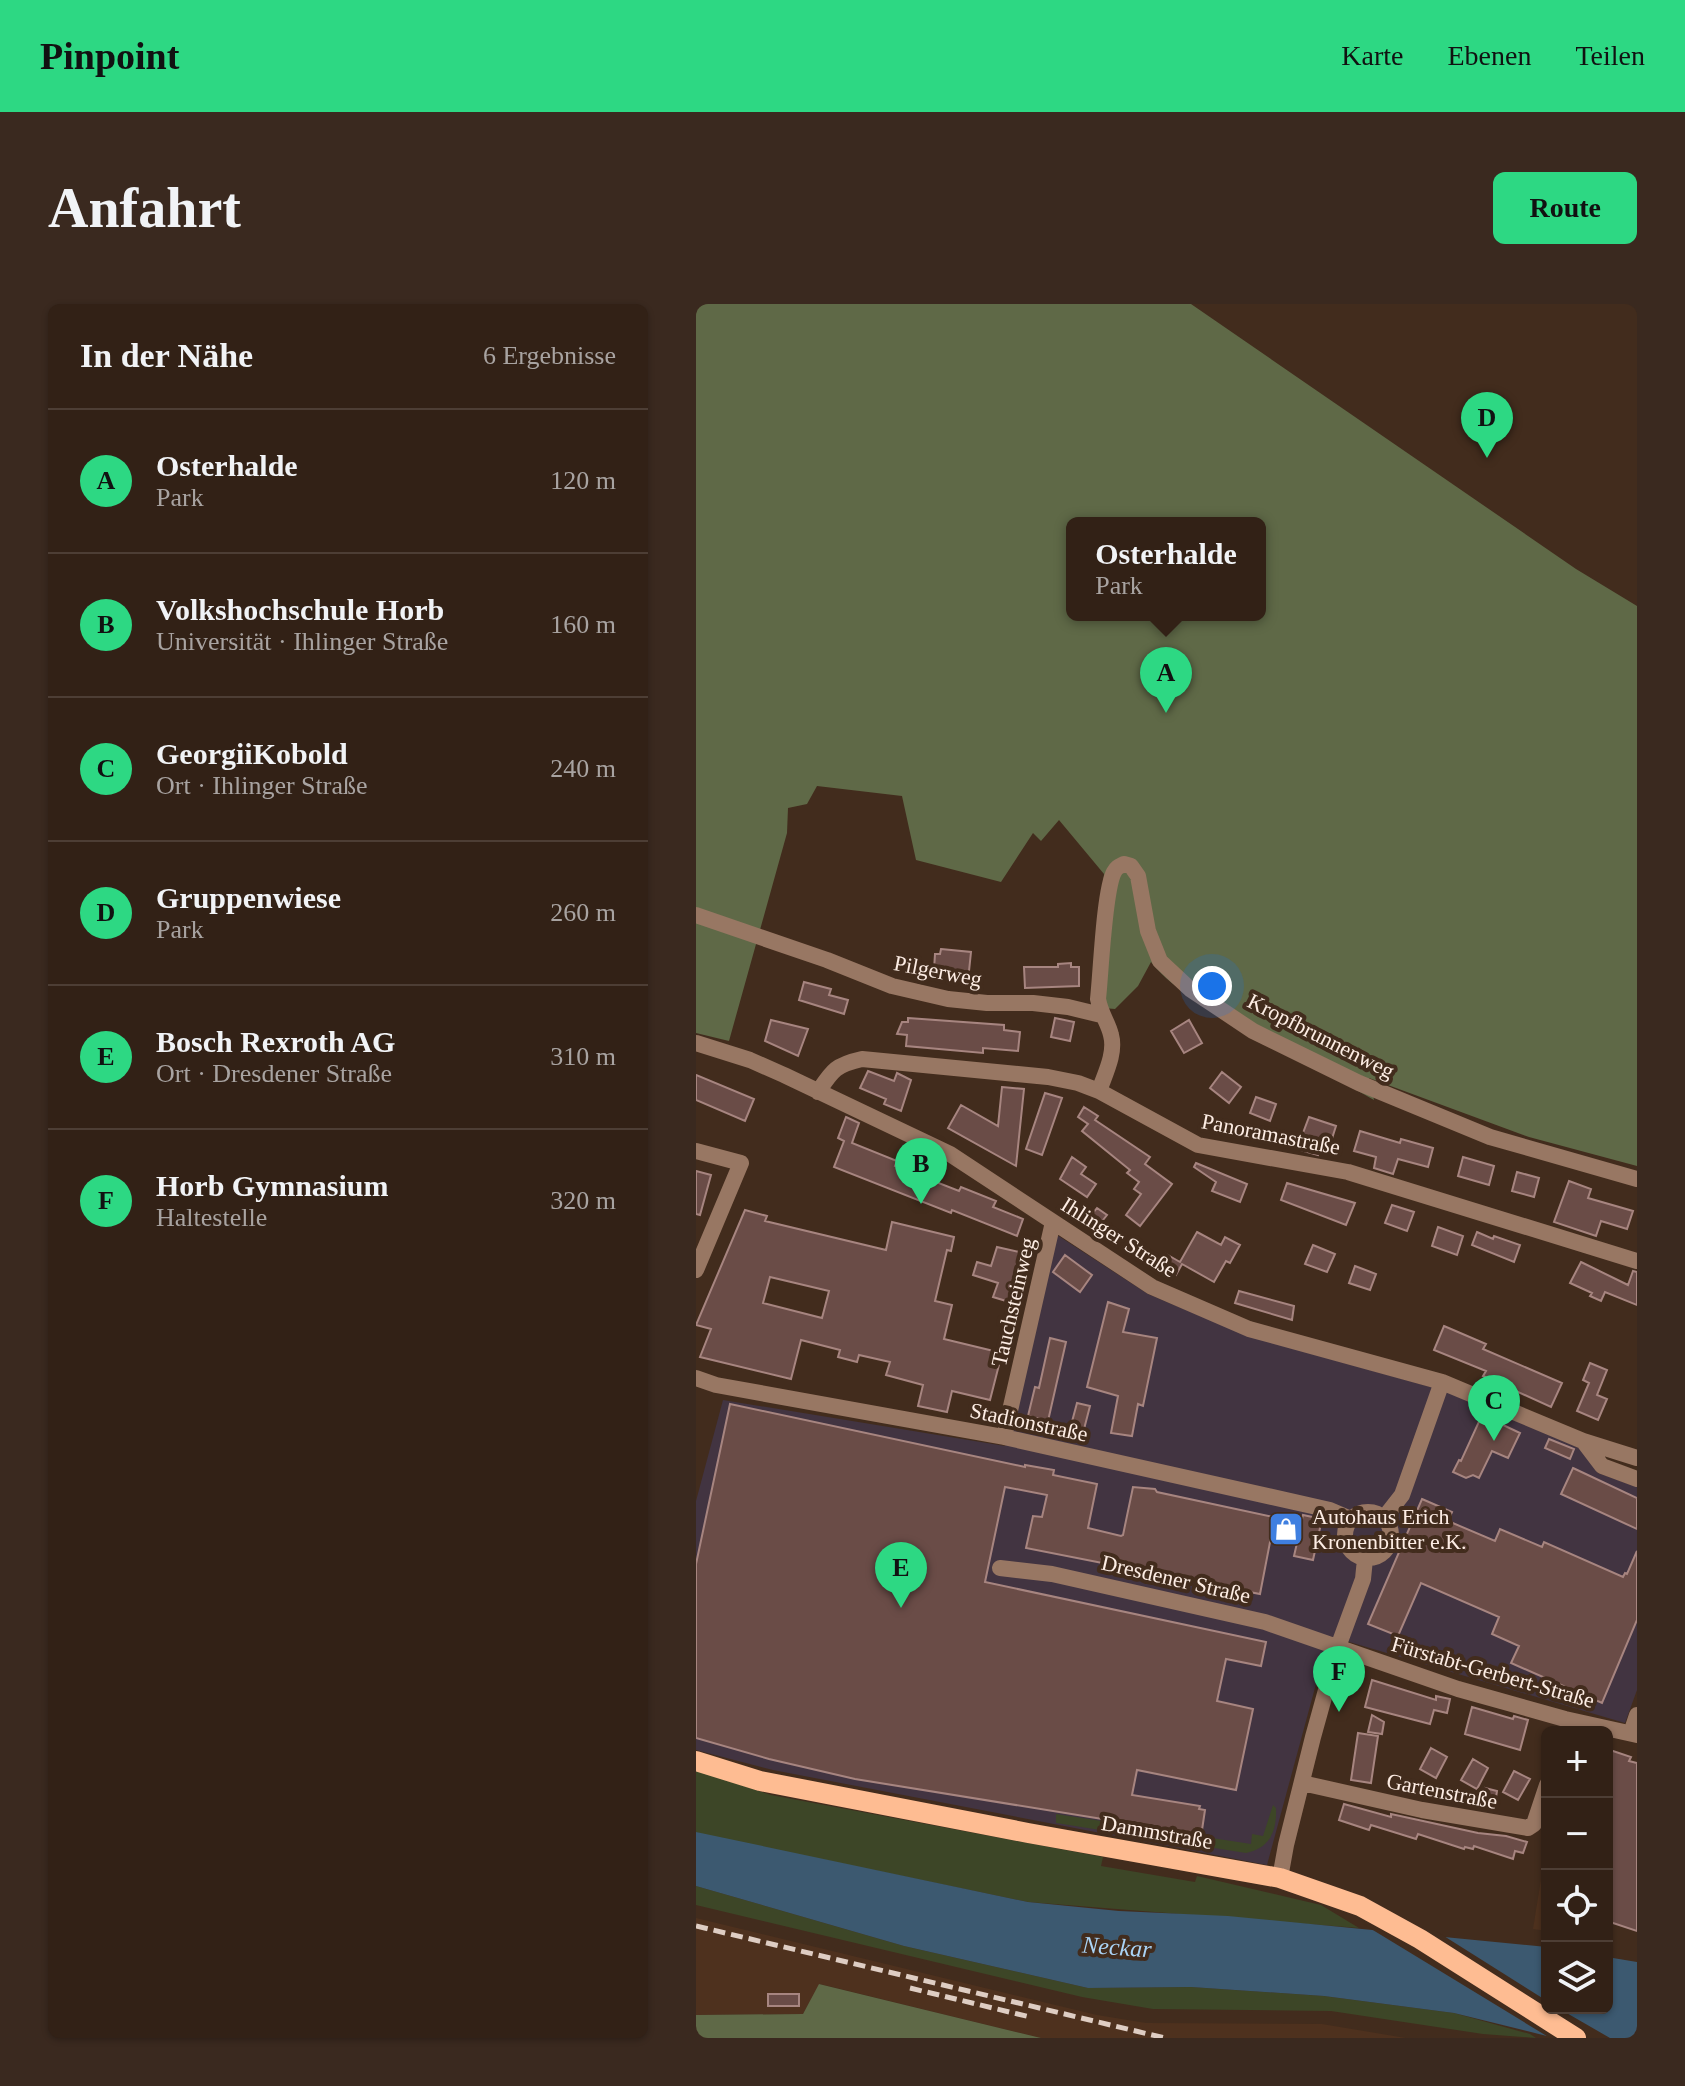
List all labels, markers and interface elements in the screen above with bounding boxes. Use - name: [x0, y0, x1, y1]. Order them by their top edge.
- text: Pinpoint: [40, 35, 179, 77]
- text: Karte: [1341, 40, 1403, 71]
- text: Ebenen: [1447, 40, 1531, 71]
- text: Teilen: [1575, 40, 1645, 71]
- button: Route: [1493, 172, 1637, 244]
- text: Anfahrt: [48, 177, 241, 239]
- text: In der Nähe: [80, 337, 253, 374]
- text: 6 Ergebnisse: [483, 341, 616, 370]
- pin: D: [1461, 392, 1513, 458]
- text: Osterhalde: [156, 449, 298, 482]
- text: A: [97, 466, 115, 495]
- text: 120 m: [550, 466, 616, 495]
- text: Park: [156, 483, 204, 512]
- popup: [1066, 517, 1266, 621]
- text: Osterhalde: [1095, 537, 1237, 570]
- text: Park: [1095, 571, 1143, 600]
- text: Volkshochschule Horb: [156, 593, 444, 626]
- text: B: [97, 610, 115, 639]
- text: 160 m: [550, 610, 616, 639]
- text: Universität · Ihlinger Straße: [156, 627, 448, 656]
- pin: A: [1140, 647, 1192, 713]
- text: GeorgiiKobold: [156, 737, 348, 770]
- text: C: [97, 754, 115, 783]
- text: 240 m: [550, 754, 616, 783]
- text: Ort · Ihlinger Straße: [156, 771, 368, 800]
- text: Gruppenwiese: [156, 881, 341, 914]
- text: D: [97, 898, 115, 927]
- text: 260 m: [550, 898, 616, 927]
- text: Park: [156, 915, 204, 944]
- street label: Pilgerweg: [892, 950, 984, 992]
- your location: [1192, 966, 1232, 1006]
- street label: Kropfbrunnenweg: [1243, 988, 1399, 1084]
- text: Bosch Rexroth AG: [156, 1025, 395, 1058]
- text: E: [97, 1042, 115, 1071]
- text: 310 m: [550, 1042, 616, 1071]
- text: Ort · Dresdener Straße: [156, 1059, 392, 1088]
- street label: Panoramastraße: [1200, 1108, 1342, 1160]
- pin: B: [895, 1138, 947, 1204]
- text: Horb Gymnasium: [156, 1169, 389, 1202]
- text: F: [98, 1186, 114, 1215]
- text: 320 m: [550, 1186, 616, 1215]
- street label: Ihlinger Straße: [1057, 1192, 1181, 1282]
- text: Haltestelle: [156, 1203, 267, 1232]
- street label: Tauchsteinweg: [986, 1235, 1040, 1369]
- pin: C: [1468, 1375, 1520, 1441]
- street label: Stadionstraße: [968, 1397, 1090, 1447]
- place label: Autohaus Erich Kronenbitter e.K.: [1312, 1504, 1467, 1554]
- shop icon: Autohaus Erich Kronenbitter e.K.: [1267, 1510, 1305, 1548]
- pin: E: [875, 1542, 927, 1608]
- street label: Dresdener Straße: [1099, 1550, 1253, 1608]
- street label: Fürstabt-Gerbert-Straße: [1389, 1631, 1597, 1713]
- pin: F: [1313, 1646, 1365, 1712]
- map controls: [1541, 1726, 1613, 2014]
- button: +: [1541, 1726, 1613, 1798]
- street label: Gartenstraße: [1384, 1768, 1500, 1814]
- button: −: [1541, 1798, 1613, 1870]
- street label: Dammstraße: [1099, 1810, 1215, 1854]
- button: locate: [1541, 1870, 1613, 1942]
- water label: Neckar: [1081, 1932, 1153, 1962]
- button: layers: [1541, 1942, 1613, 2014]

